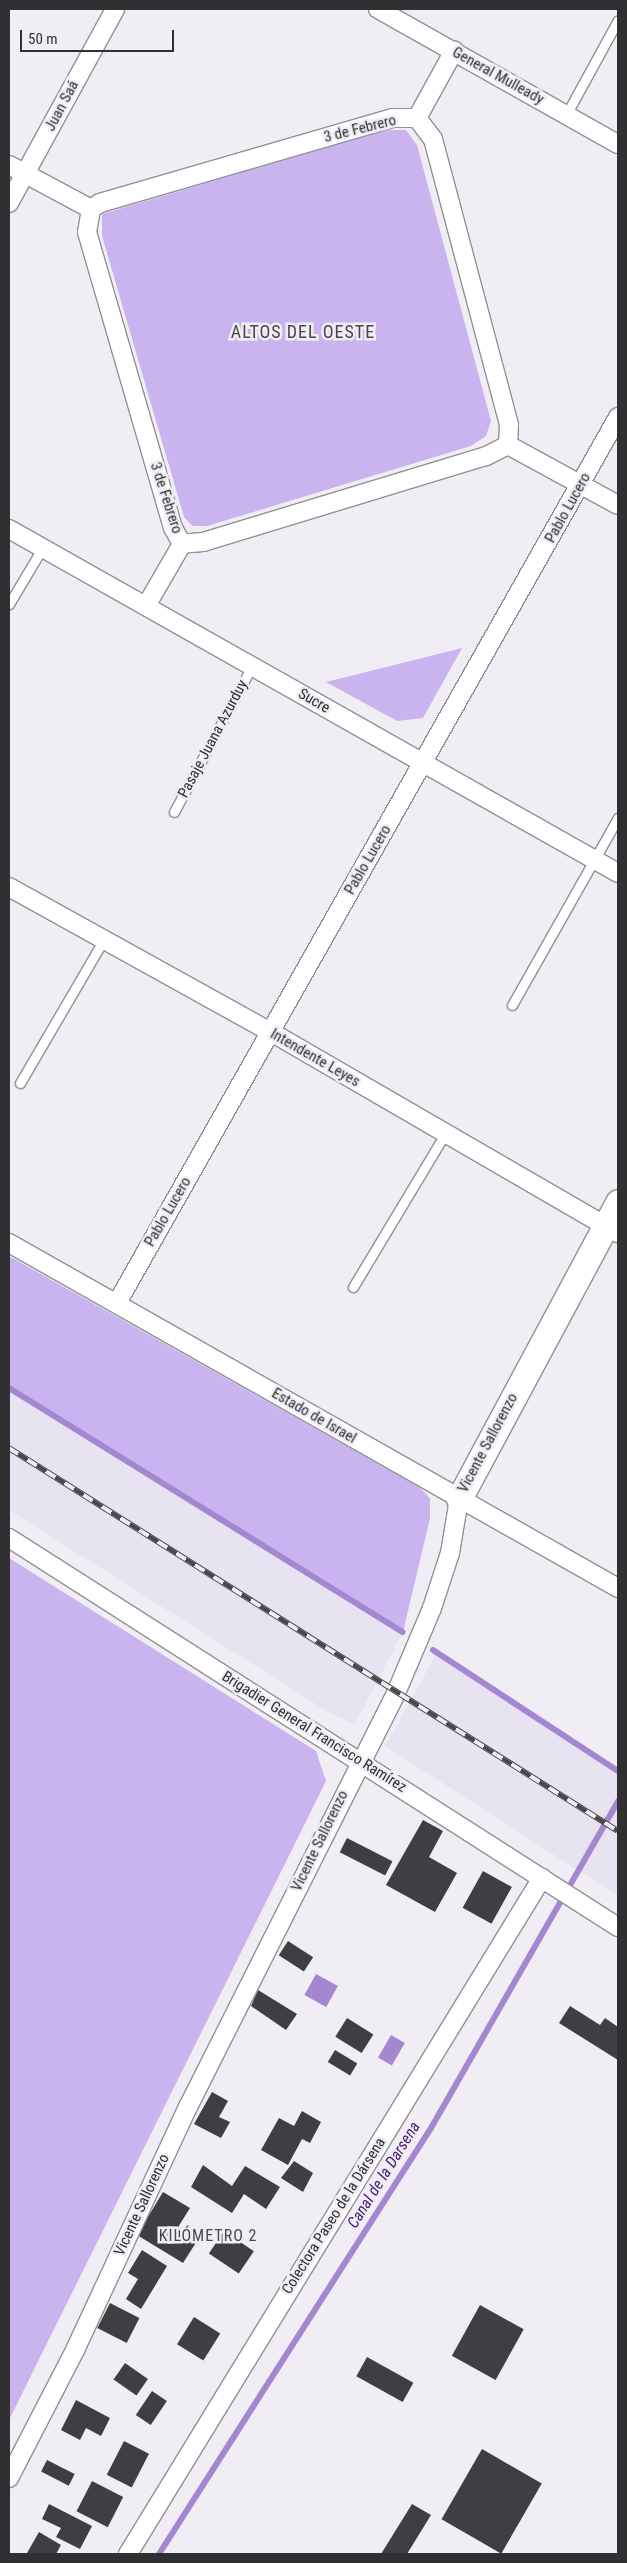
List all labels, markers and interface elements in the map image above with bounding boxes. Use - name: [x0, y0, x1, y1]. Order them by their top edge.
- scale bar: [22, 20, 176, 52]
- text: 50 m: [28, 30, 58, 48]
- street label: General Mulleady: [449, 43, 547, 109]
- street label: Juan Saá: [41, 78, 83, 134]
- street label: 3 de Febrero: [322, 111, 398, 147]
- district label: ALTOS DEL OESTE: [229, 321, 377, 343]
- street label: 3 de Febrero: [146, 460, 186, 536]
- street label: Pablo Lucero: [541, 470, 595, 546]
- street label: Pasaje Juana Azurduy: [174, 677, 252, 801]
- street label: Sucre: [295, 685, 333, 717]
- street label: Pablo Lucero: [341, 822, 395, 898]
- street label: Intendente Leyes: [267, 1025, 363, 1091]
- street label: Pablo Lucero: [141, 1174, 195, 1250]
- street label: Estado de Israel: [268, 1385, 360, 1447]
- street label: Vicente Sallorenzo: [454, 1390, 522, 1496]
- street label: Brigadier General Francisco Ramírez: [218, 1668, 410, 1796]
- street label: Vicente Sallorenzo: [288, 1788, 352, 1894]
- water label: Canal de la Darsena: [344, 2118, 424, 2232]
- street label: Colectora Paseo de la Dársena: [278, 2134, 390, 2298]
- street label: Vicente Sallorenzo: [111, 2151, 173, 2259]
- district label: KILÓMETRO 2: [157, 2226, 259, 2246]

